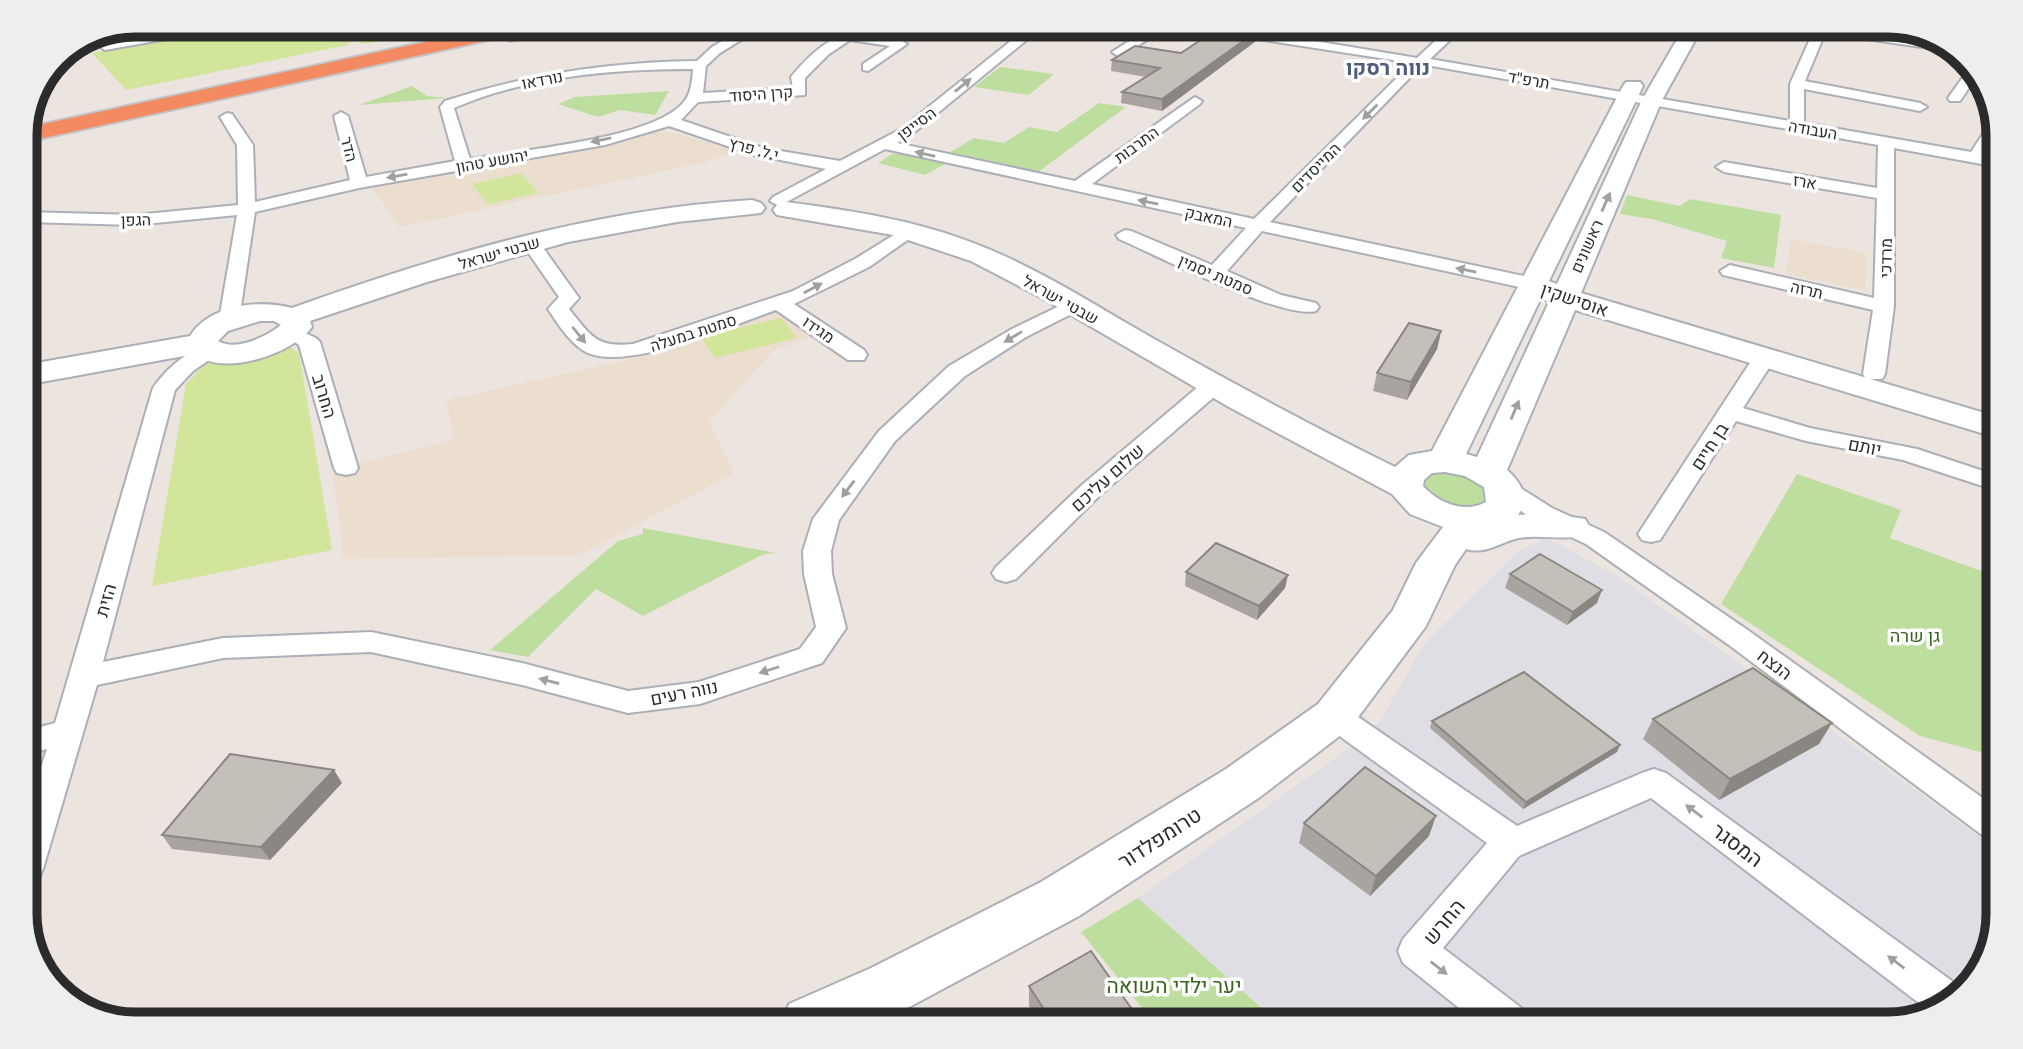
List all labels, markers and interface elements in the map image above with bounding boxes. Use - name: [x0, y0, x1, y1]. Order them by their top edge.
- district label: נווה רסקו: [1346, 54, 1430, 79]
- street label: נורדאו: [520, 66, 564, 92]
- street label: תרפ"ד: [1507, 66, 1551, 92]
- one-way arrow: [955, 78, 972, 93]
- street label: קרן היסוד: [728, 81, 794, 105]
- street label: הסייפן: [893, 102, 939, 144]
- one-way arrow: [1362, 103, 1378, 120]
- street label: העבודה: [1787, 115, 1839, 143]
- street label: התרבות: [1110, 122, 1162, 166]
- street label: י.ל. פרץ: [727, 132, 781, 164]
- street label: הדר: [338, 134, 362, 164]
- one-way arrow: [590, 135, 612, 146]
- street label: המייסדים: [1286, 138, 1344, 196]
- street label: יהושע טהון: [454, 144, 530, 176]
- one-way arrow: [914, 148, 936, 159]
- street label: ארז: [1792, 170, 1818, 192]
- one-way arrow: [386, 171, 408, 182]
- one-way arrow: [1600, 192, 1612, 212]
- one-way arrow: [1137, 197, 1159, 208]
- street label: המאבק: [1183, 202, 1235, 230]
- street label: הגפן: [121, 209, 151, 229]
- street label: ראשונים: [1566, 216, 1606, 276]
- street label: שבטי ישראל: [456, 231, 542, 273]
- street label: מרדכי: [1875, 238, 1895, 278]
- street label: סמטת יסמין: [1176, 250, 1256, 298]
- one-way arrow: [1455, 264, 1477, 275]
- street label: שבטי ישראל: [1020, 270, 1102, 328]
- street label: תרזה: [1789, 276, 1825, 302]
- street label: אוסישקין: [1538, 277, 1612, 321]
- one-way arrow: [804, 283, 824, 295]
- street label: סמטת במעלה: [647, 309, 739, 355]
- street label: מגידו: [800, 312, 838, 346]
- one-way arrow: [571, 326, 586, 343]
- one-way arrow: [1003, 330, 1022, 343]
- street label: החרוב: [308, 371, 342, 421]
- one-way arrow: [1509, 399, 1520, 420]
- street label: בן חיים: [1685, 418, 1733, 474]
- street label: יותם: [1846, 432, 1884, 460]
- street label: שלום עליכם: [1066, 438, 1148, 516]
- one-way arrow: [840, 480, 855, 498]
- street label: הזית: [90, 581, 120, 619]
- park label: גן שרה: [1890, 624, 1940, 646]
- street label: הנצח: [1753, 644, 1797, 684]
- one-way arrow: [759, 665, 780, 676]
- one-way arrow: [537, 675, 559, 686]
- street label: נווה רעים: [648, 675, 720, 709]
- street label: טרומפלדור: [1113, 801, 1205, 873]
- one-way arrow: [1685, 804, 1703, 819]
- street label: המסגר: [1708, 817, 1768, 871]
- street label: החרש: [1417, 893, 1469, 949]
- one-way arrow: [1886, 955, 1905, 969]
- one-way arrow: [1430, 961, 1448, 976]
- park label: יער ילדי השואה: [1107, 972, 1241, 997]

